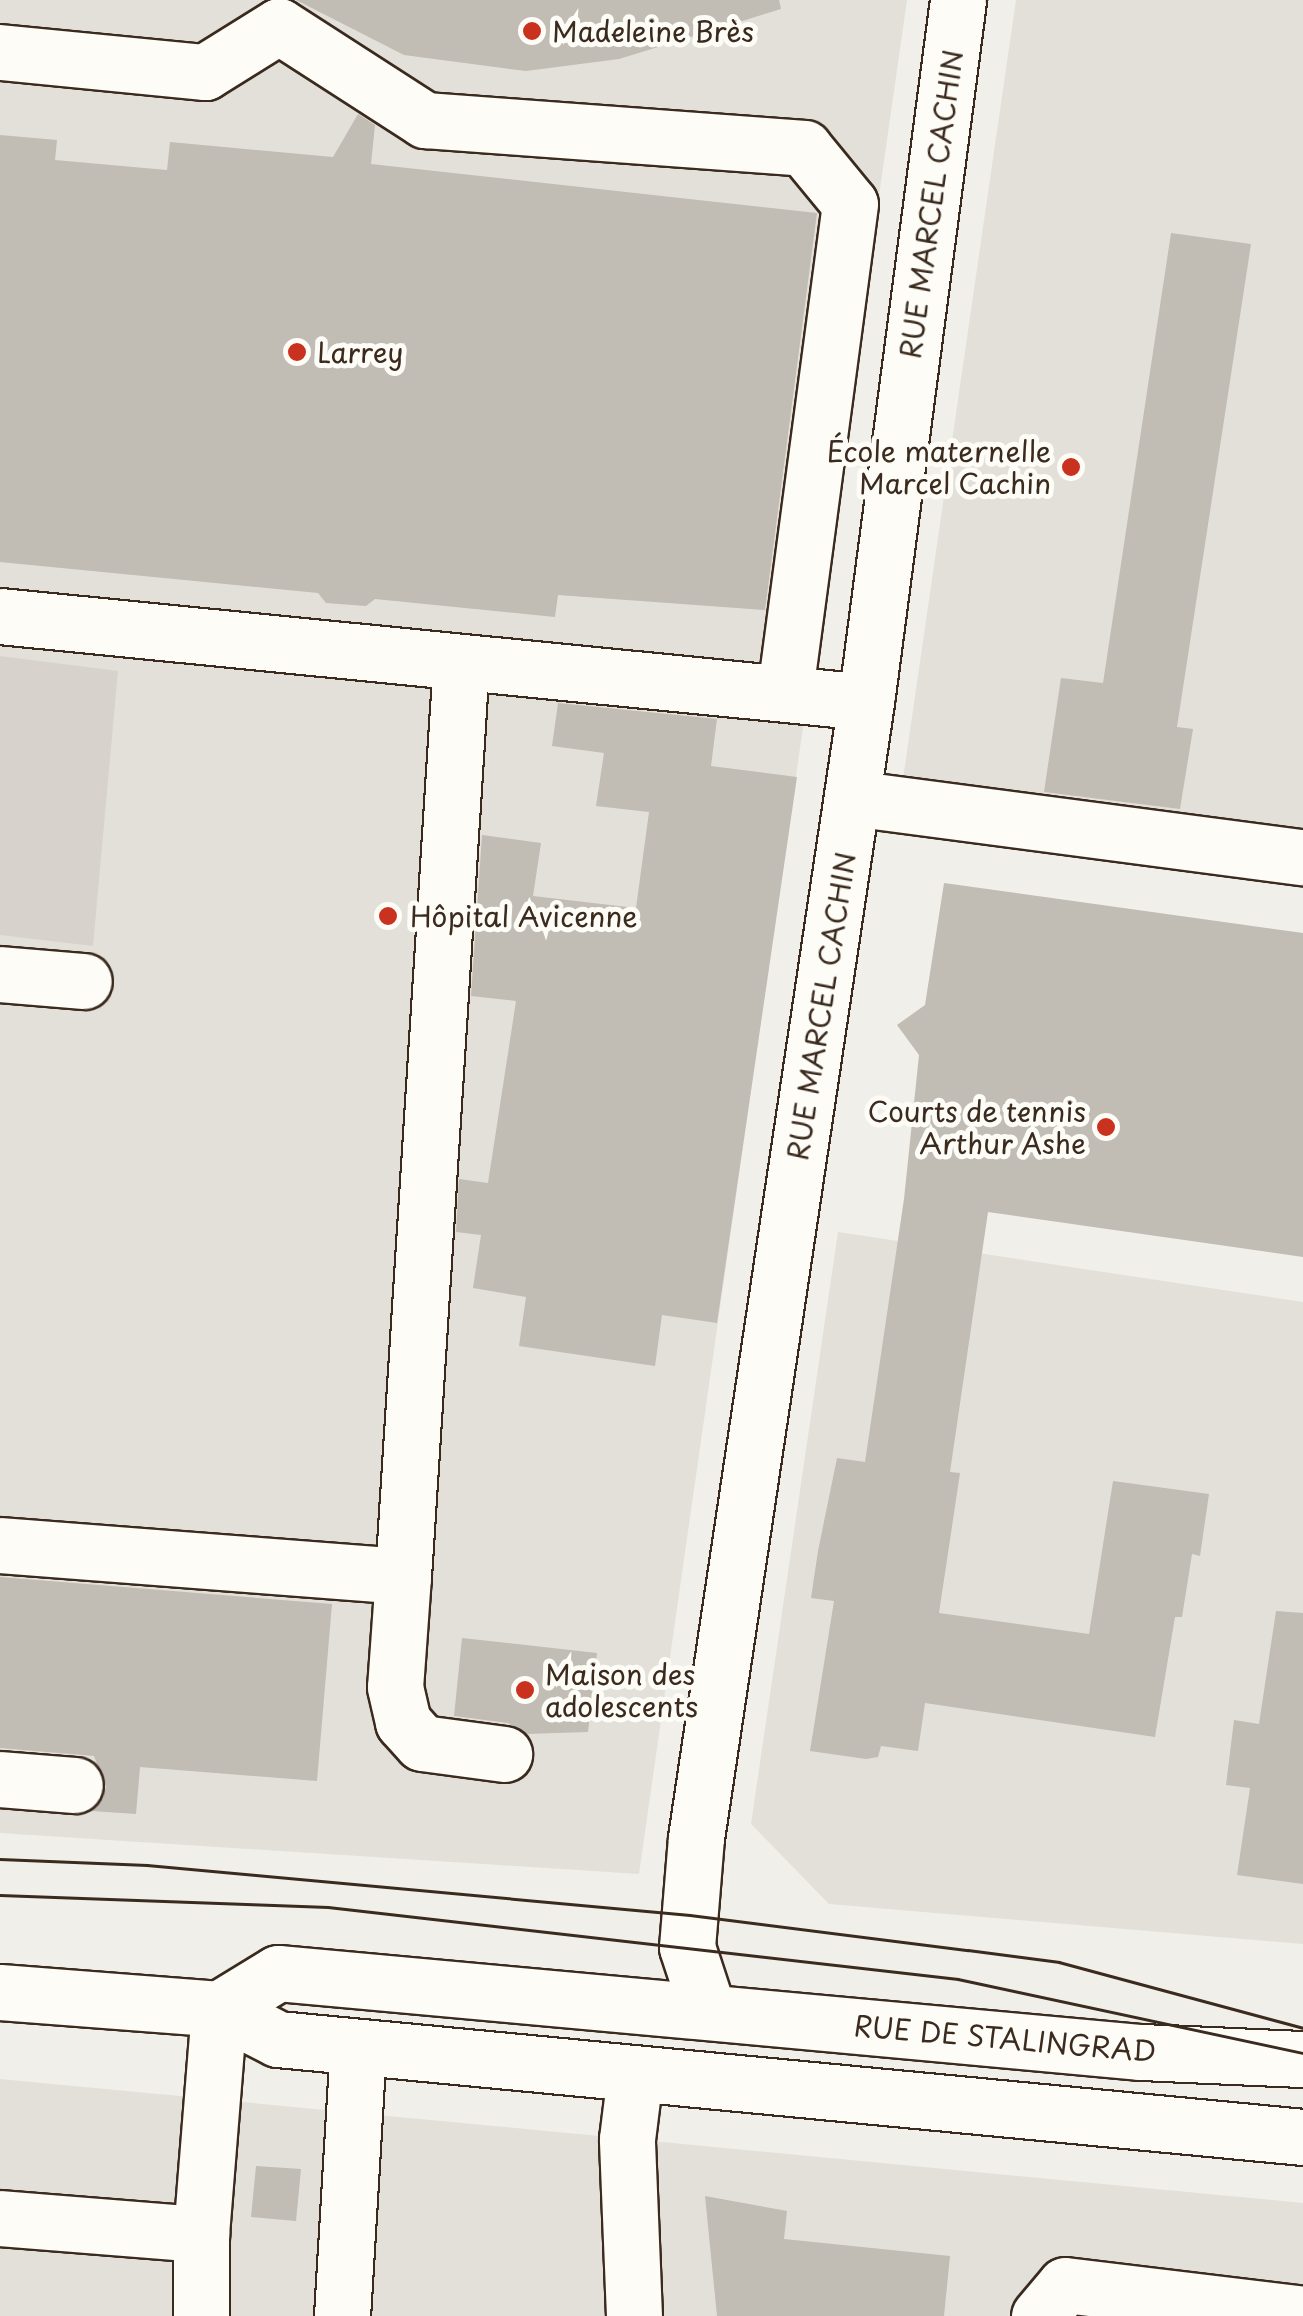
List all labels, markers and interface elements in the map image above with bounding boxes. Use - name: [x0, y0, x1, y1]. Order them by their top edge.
- place label: Madeleine Brès: [552, 14, 756, 48]
- marker: Madeleine Brès: [521, 20, 543, 42]
- street label: RUE MARCEL CACHIN: [893, 46, 969, 362]
- place label: Larrey: [317, 335, 403, 369]
- marker: Larrey: [286, 341, 308, 363]
- place label: École maternelle Marcel Cachin: [825, 434, 1051, 500]
- marker: École maternelle Marcel Cachin: [1060, 456, 1082, 478]
- street label: RUE MARCEL CACHIN: [780, 848, 862, 1164]
- place label: Hôpital Avicenne: [410, 899, 638, 933]
- marker: Hôpital Avicenne: [375, 903, 401, 929]
- place label: Courts de tennis Arthur Ashe: [866, 1094, 1086, 1160]
- marker: Courts de tennis Arthur Ashe: [1095, 1116, 1117, 1138]
- place label: Maison des adolescents: [545, 1657, 698, 1723]
- marker: Maison des adolescents: [514, 1679, 536, 1701]
- street label: RUE DE STALINGRAD: [851, 2008, 1159, 2068]

